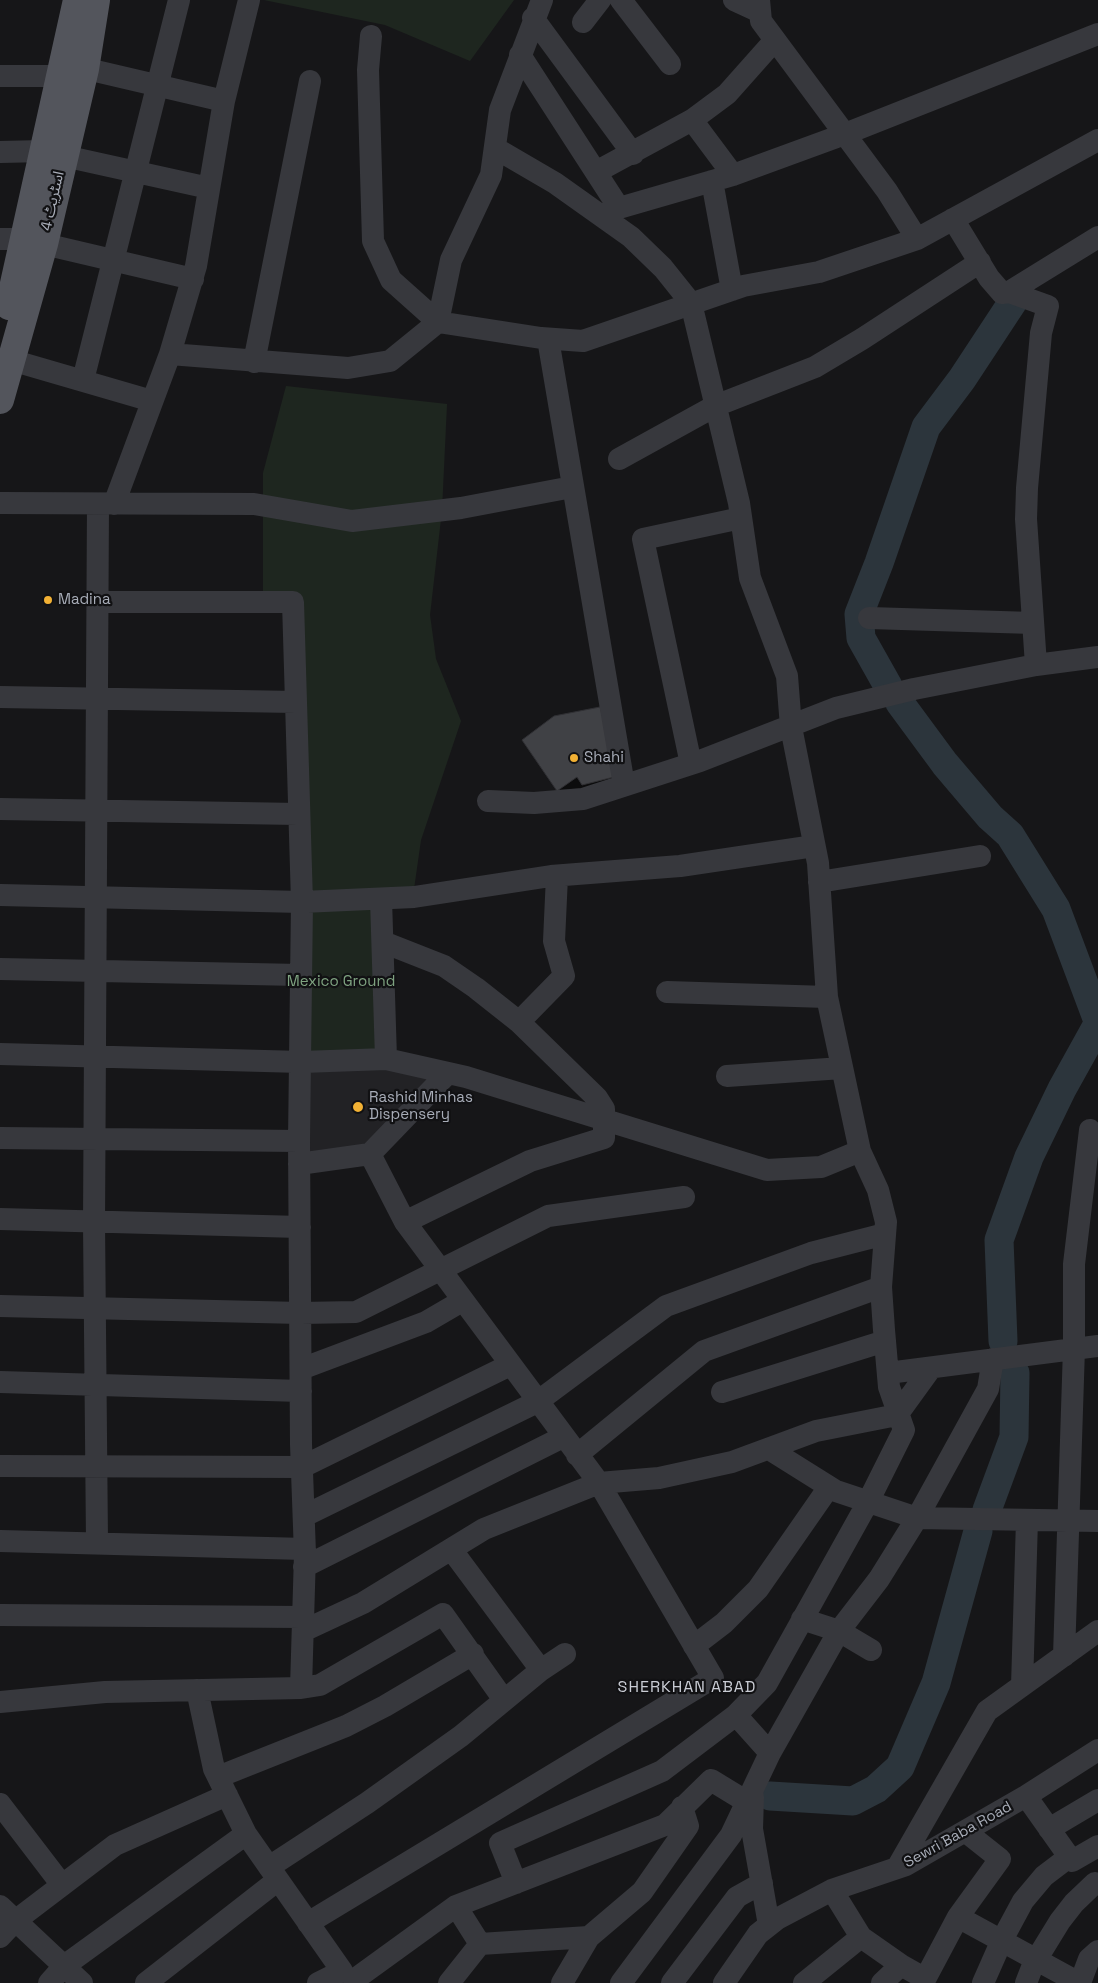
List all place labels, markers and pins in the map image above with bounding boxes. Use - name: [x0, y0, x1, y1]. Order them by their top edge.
- place label: Madina: [58, 591, 111, 609]
- marker: Madina: [42, 594, 54, 606]
- place label: Shahi: [584, 749, 624, 767]
- marker: Shahi: [568, 752, 580, 764]
- place label: Rashid Minhas Dispensery: [369, 1089, 473, 1124]
- marker: Rashid Minhas Dispensery: [351, 1100, 365, 1114]

